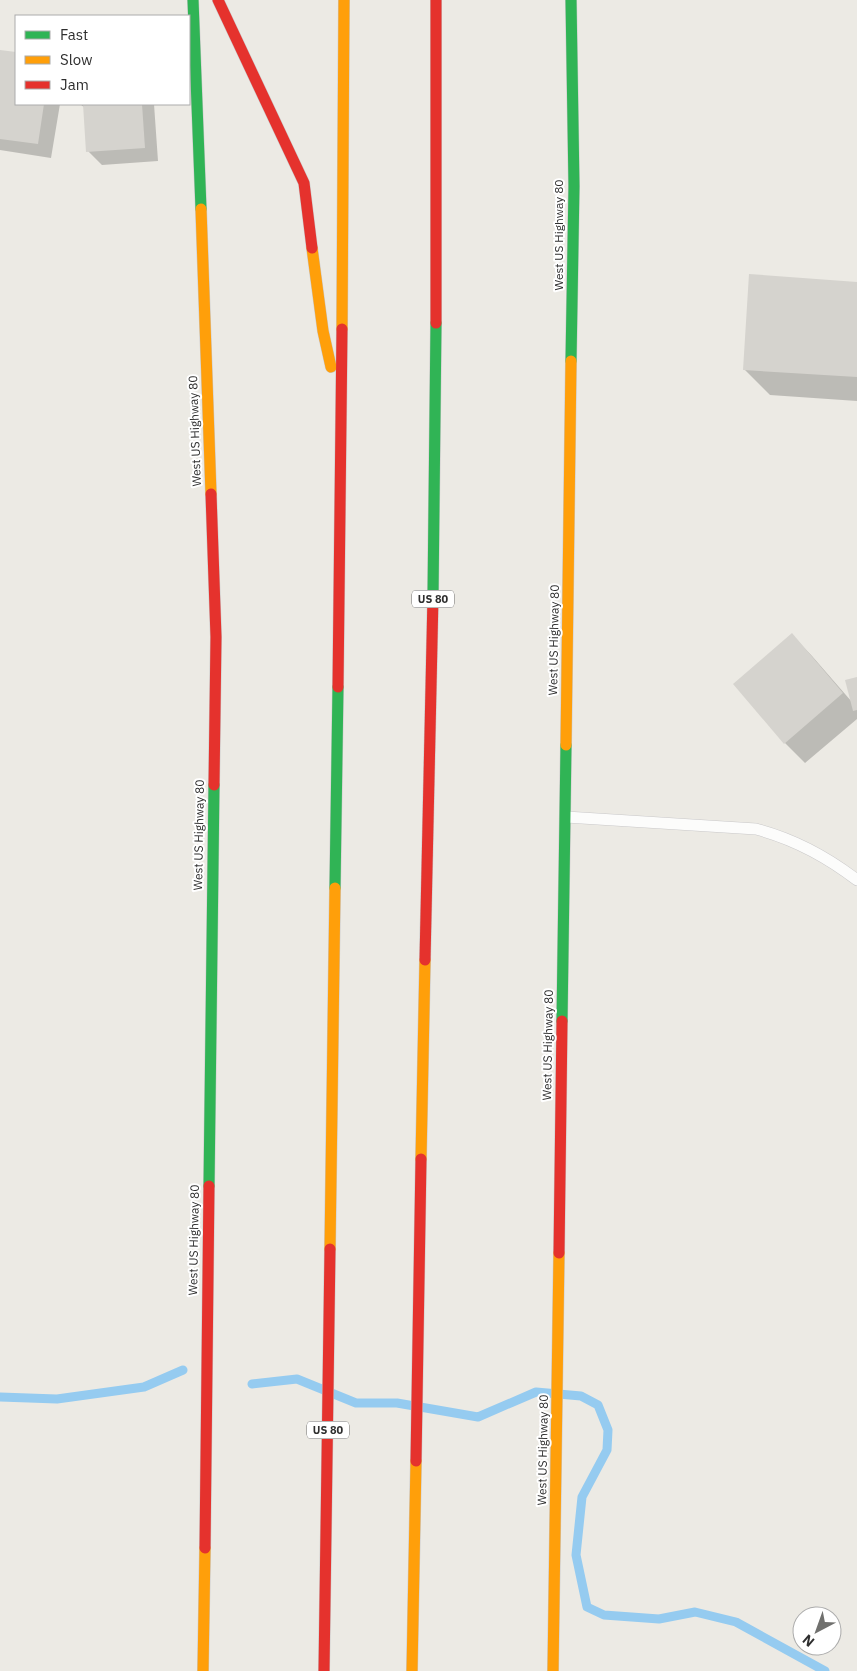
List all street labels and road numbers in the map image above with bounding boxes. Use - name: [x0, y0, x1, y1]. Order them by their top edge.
- street label: West US Highway 80: [551, 179, 566, 291]
- street label: West US Highway 80: [185, 375, 204, 487]
- street label: West US Highway 80: [545, 584, 562, 696]
- road number: US 80: [412, 590, 454, 608]
- street label: West US Highway 80: [190, 779, 207, 891]
- street label: West US Highway 80: [539, 989, 556, 1101]
- street label: West US Highway 80: [185, 1184, 202, 1296]
- street label: West US Highway 80: [534, 1394, 551, 1506]
- road number: US 80: [307, 1422, 349, 1438]

